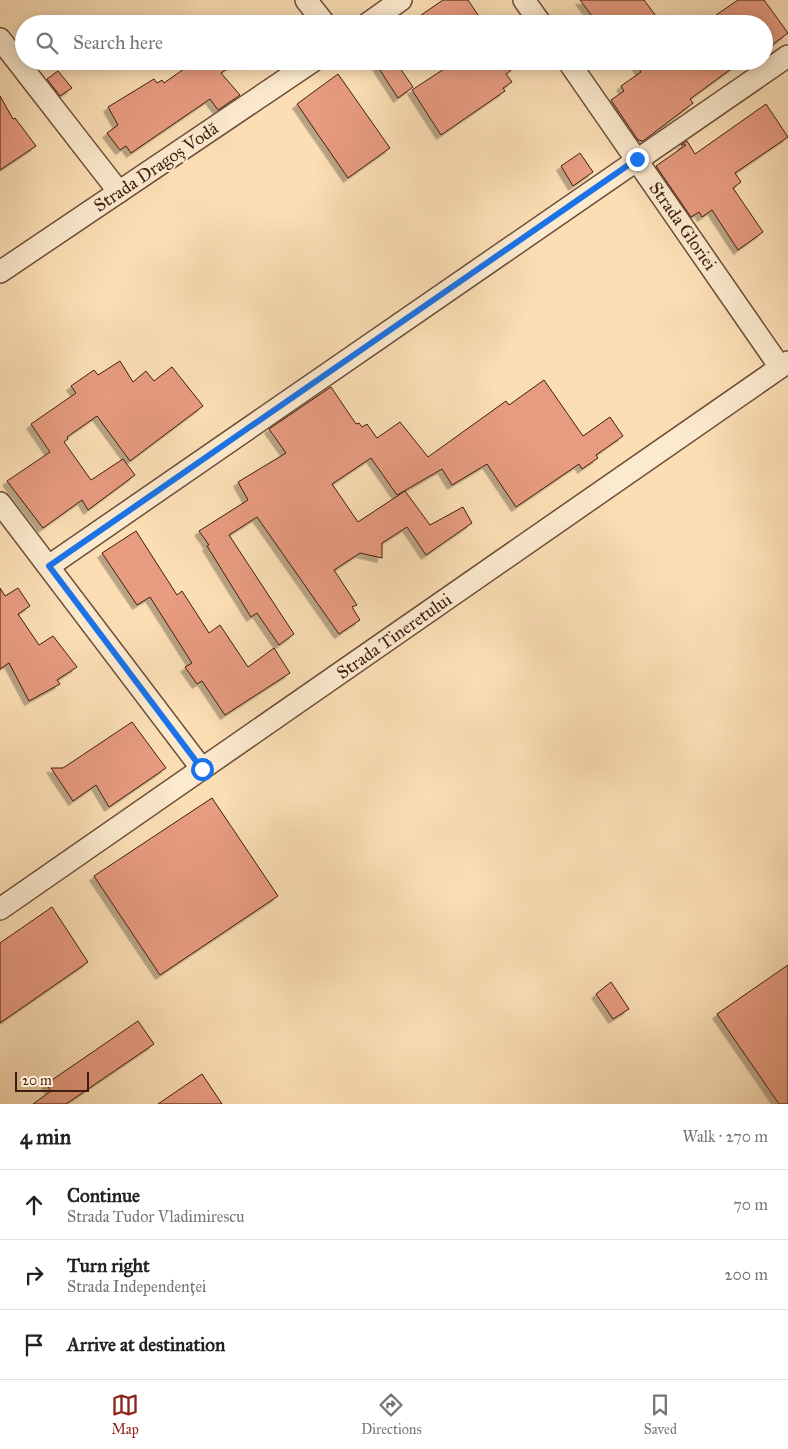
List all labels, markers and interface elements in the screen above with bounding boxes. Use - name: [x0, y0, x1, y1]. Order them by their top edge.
- search box: [15, 15, 773, 70]
- icon: search: [33, 29, 61, 57]
- text: Search here: [73, 31, 163, 54]
- street label: Strada Dragoș Vodă: [90, 117, 223, 218]
- route end: [626, 148, 649, 171]
- street label: Strada Gloriei: [645, 178, 722, 274]
- street label: Strada Tineretului: [332, 588, 456, 684]
- route start: [191, 758, 214, 781]
- scale bar: [15, 1069, 89, 1092]
- text: 20 m: [22, 1072, 52, 1089]
- text: 4 min: [20, 1124, 71, 1150]
- text: Walk · 270 m: [682, 1127, 768, 1146]
- text: Continue: [67, 1184, 140, 1207]
- icon: ahead: [20, 1191, 48, 1219]
- text: 70 m: [733, 1195, 768, 1214]
- text: Strada Tudor Vladimirescu: [67, 1207, 245, 1226]
- text: Turn right: [67, 1254, 150, 1277]
- icon: right: [20, 1261, 48, 1289]
- text: 200 m: [725, 1265, 768, 1284]
- text: Strada Independenței: [67, 1277, 206, 1296]
- icon: arrive: [20, 1331, 48, 1359]
- text: Arrive at destination: [67, 1333, 225, 1356]
- tab: Map: [111, 1391, 139, 1438]
- tab: Directions: [361, 1391, 422, 1438]
- tab: Saved: [644, 1391, 677, 1438]

